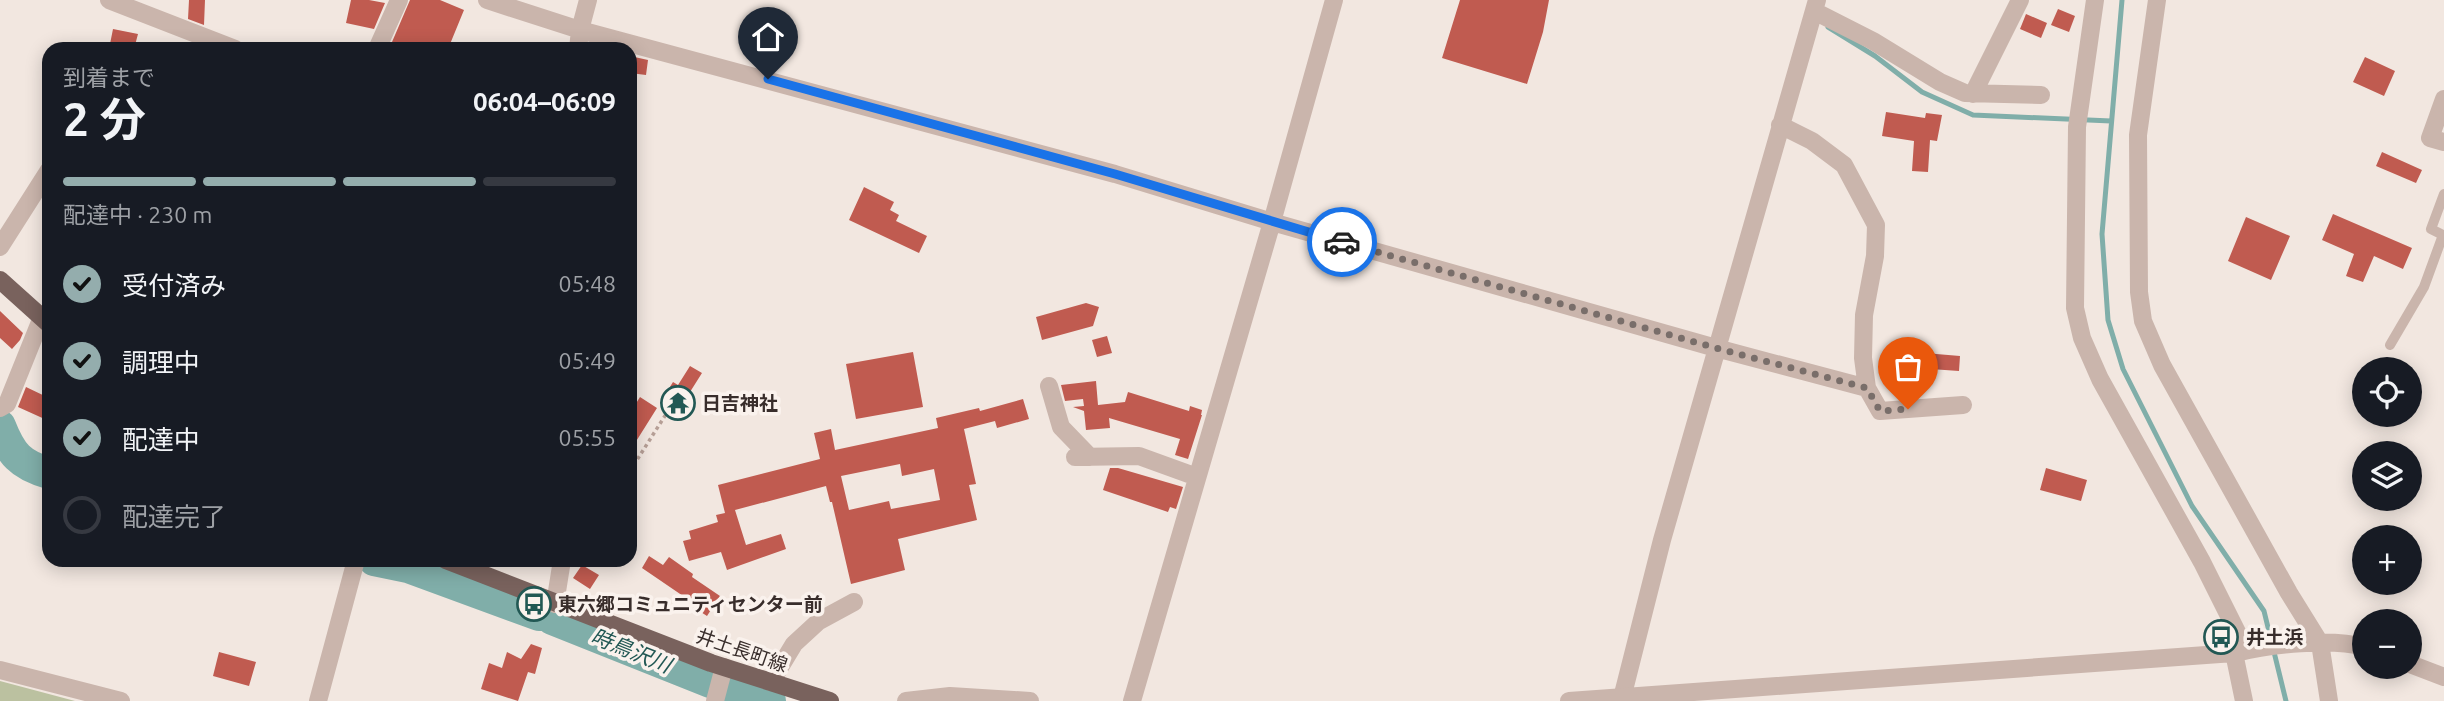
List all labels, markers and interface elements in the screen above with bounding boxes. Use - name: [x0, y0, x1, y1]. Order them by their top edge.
- pin: [738, 7, 798, 79]
- icon: home: [749, 18, 787, 56]
- text: 到着まで: [63, 65, 155, 90]
- text: 06:04–06:09: [473, 87, 616, 116]
- text: 2 分: [63, 93, 146, 145]
- text: 配達中 · 230 m: [63, 202, 212, 227]
- courier: [1307, 207, 1377, 277]
- icon: car: [1323, 223, 1361, 261]
- icon: check: [63, 265, 101, 303]
- text: 受付済み: [122, 271, 226, 300]
- text: 05:48: [558, 271, 616, 296]
- pin: [1878, 337, 1938, 409]
- icon: check: [63, 342, 101, 380]
- text: 調理中: [122, 348, 200, 377]
- text: 05:49: [558, 348, 616, 373]
- icon: bag: [1889, 348, 1927, 386]
- map controls: [2352, 357, 2422, 679]
- button: locate: [2352, 357, 2422, 427]
- temple icon: 日吉神社: [659, 384, 697, 422]
- place label: 日吉神社: [702, 392, 778, 414]
- icon: check: [63, 419, 101, 457]
- text: 配達中: [122, 425, 200, 454]
- text: 05:55: [558, 425, 616, 450]
- button: layers: [2352, 441, 2422, 511]
- text: 配達完了: [122, 502, 226, 531]
- button: +: [2352, 525, 2422, 595]
- bus stop icon: 東六郷コミュニティセンター前: [515, 585, 553, 623]
- place label: 東六郷コミュニティセンター前: [558, 593, 823, 615]
- button: −: [2352, 609, 2422, 679]
- bus stop icon: 井土浜: [2202, 618, 2240, 656]
- water label: 時鳥沢川: [588, 623, 677, 678]
- street label: 井土長町線: [693, 624, 791, 676]
- place label: 井土浜: [2246, 626, 2303, 648]

